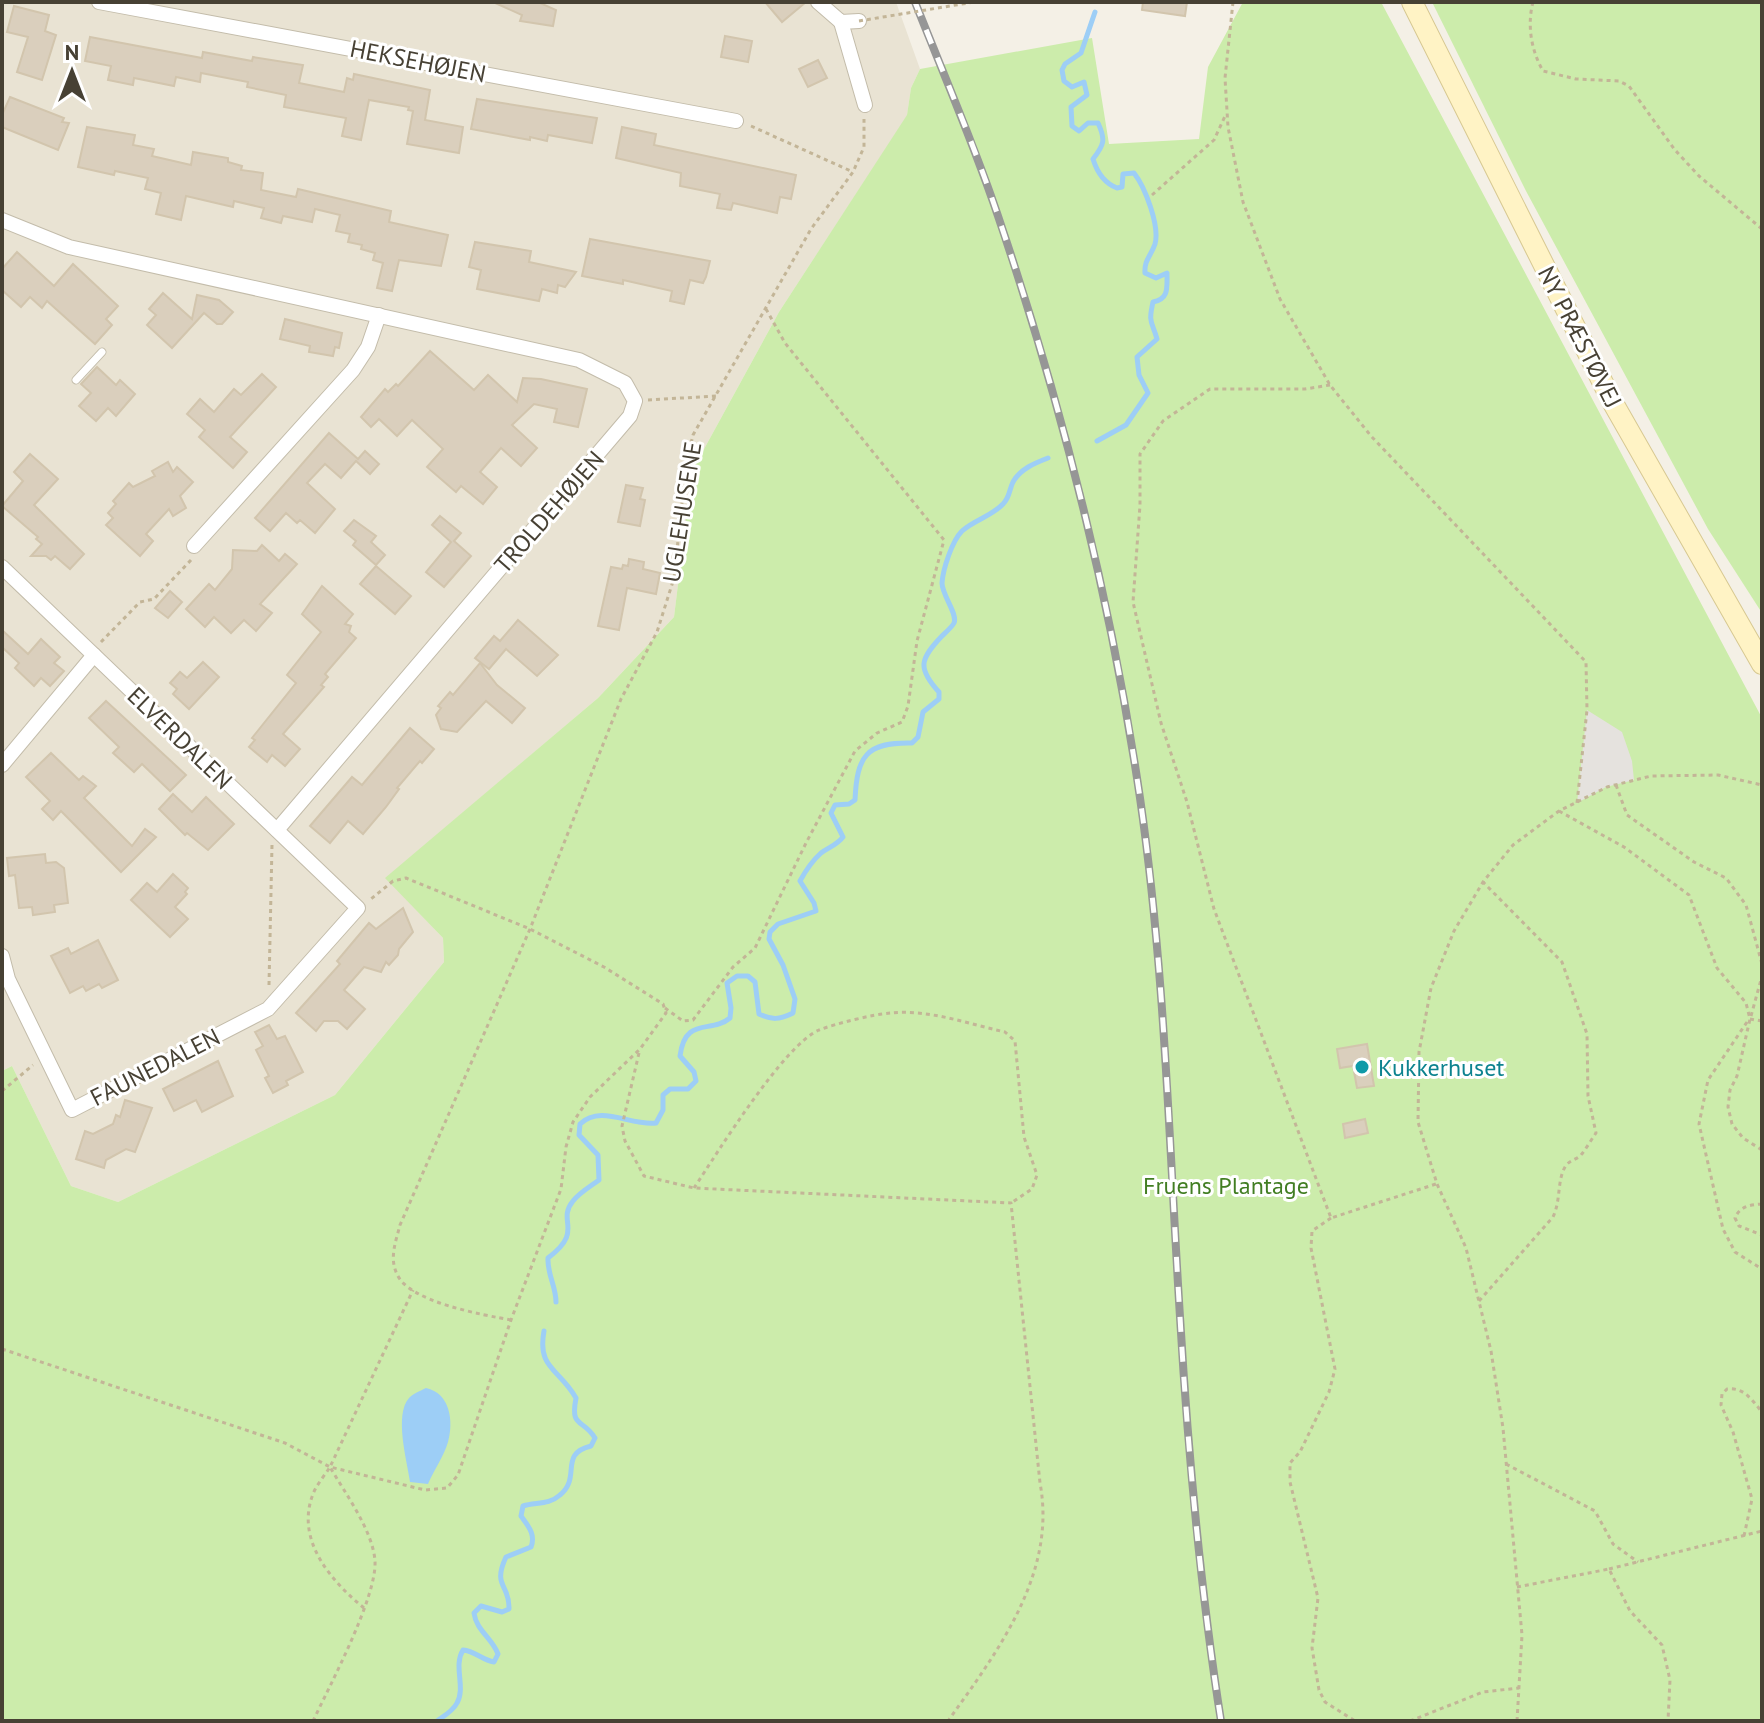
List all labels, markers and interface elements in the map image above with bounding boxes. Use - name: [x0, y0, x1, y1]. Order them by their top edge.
- north arrow: [32, 32, 112, 112]
- street label: HEKSEHØJEN: [347, 33, 489, 89]
- text: N: [65, 38, 79, 66]
- street label: NY PRÆSTØVEJ: [1531, 261, 1629, 413]
- street label: UGLEHUSENE: [656, 439, 708, 585]
- street label: TROLDEHØJEN: [487, 444, 611, 580]
- street label: ELVERDALEN: [121, 680, 239, 796]
- street label: FAUNEDALEN: [85, 1021, 225, 1113]
- place label: Kukkerhuset: [1378, 1052, 1504, 1083]
- marker: Kukkerhuset: [1353, 1058, 1371, 1076]
- park label: Fruens Plantage: [1143, 1170, 1309, 1201]

